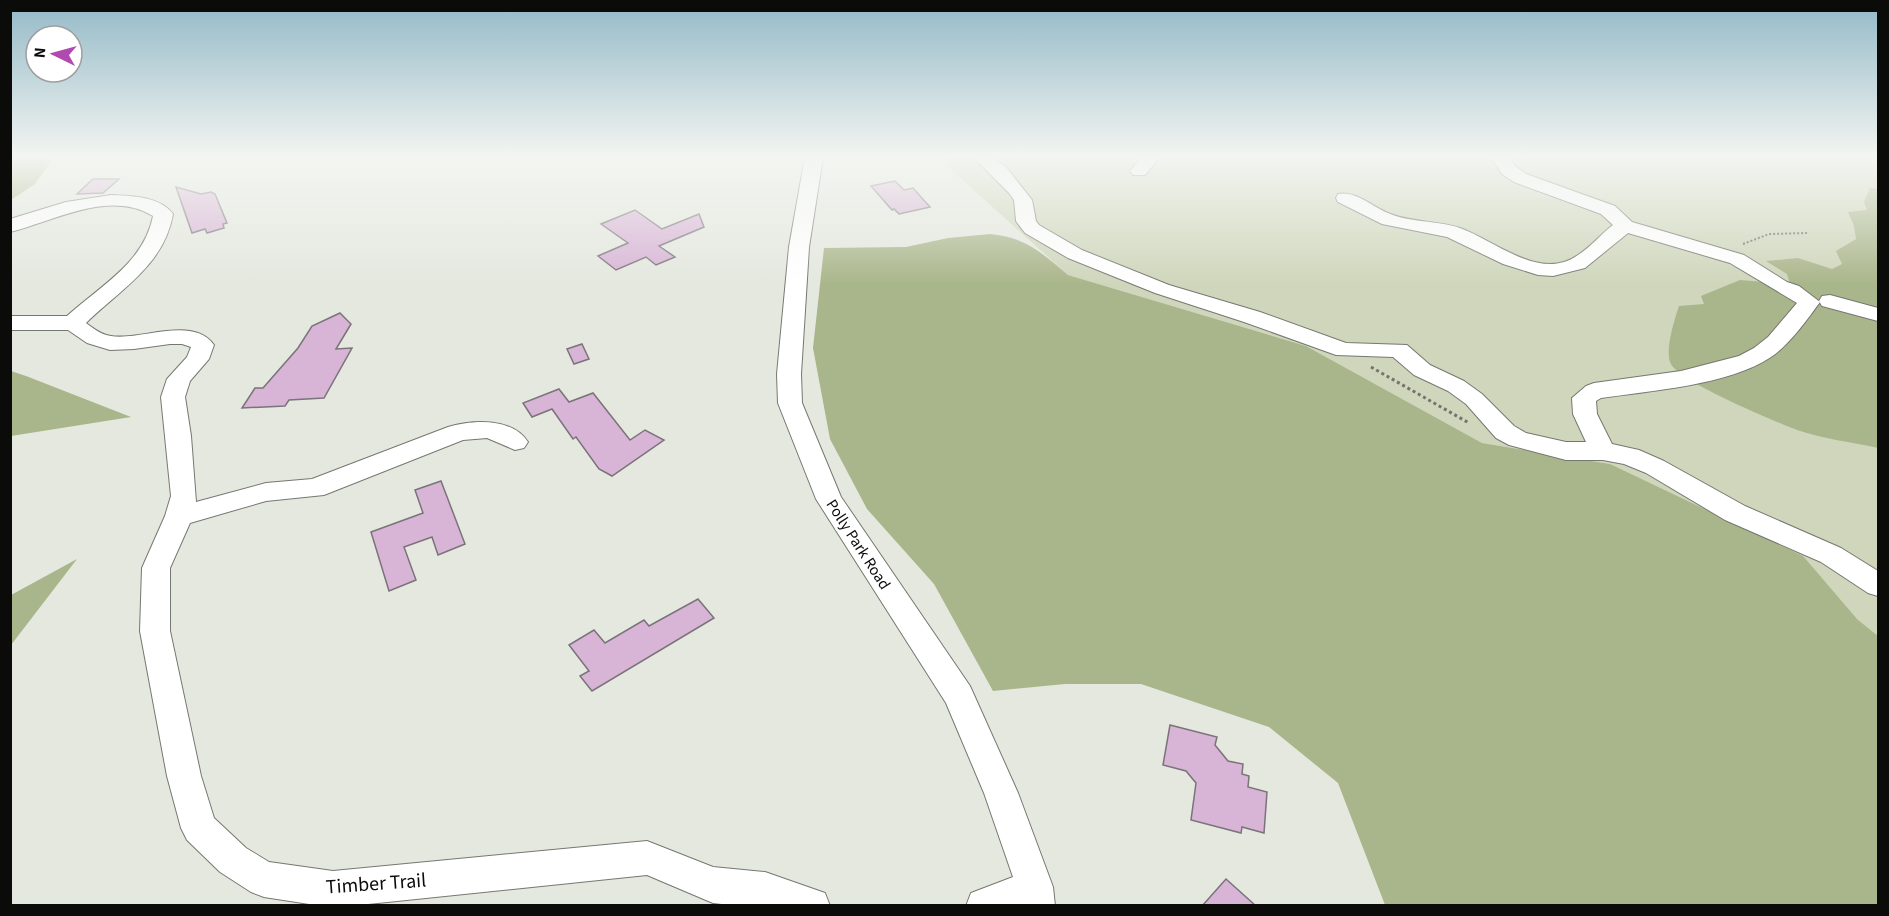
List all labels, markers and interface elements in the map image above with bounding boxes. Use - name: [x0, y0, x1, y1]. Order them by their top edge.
- north arrow: [24, 24, 84, 84]
- text: N: [29, 47, 51, 59]
- street label: Polly Park Road: [821, 495, 896, 594]
- street label: Timber Trail: [325, 867, 427, 901]

